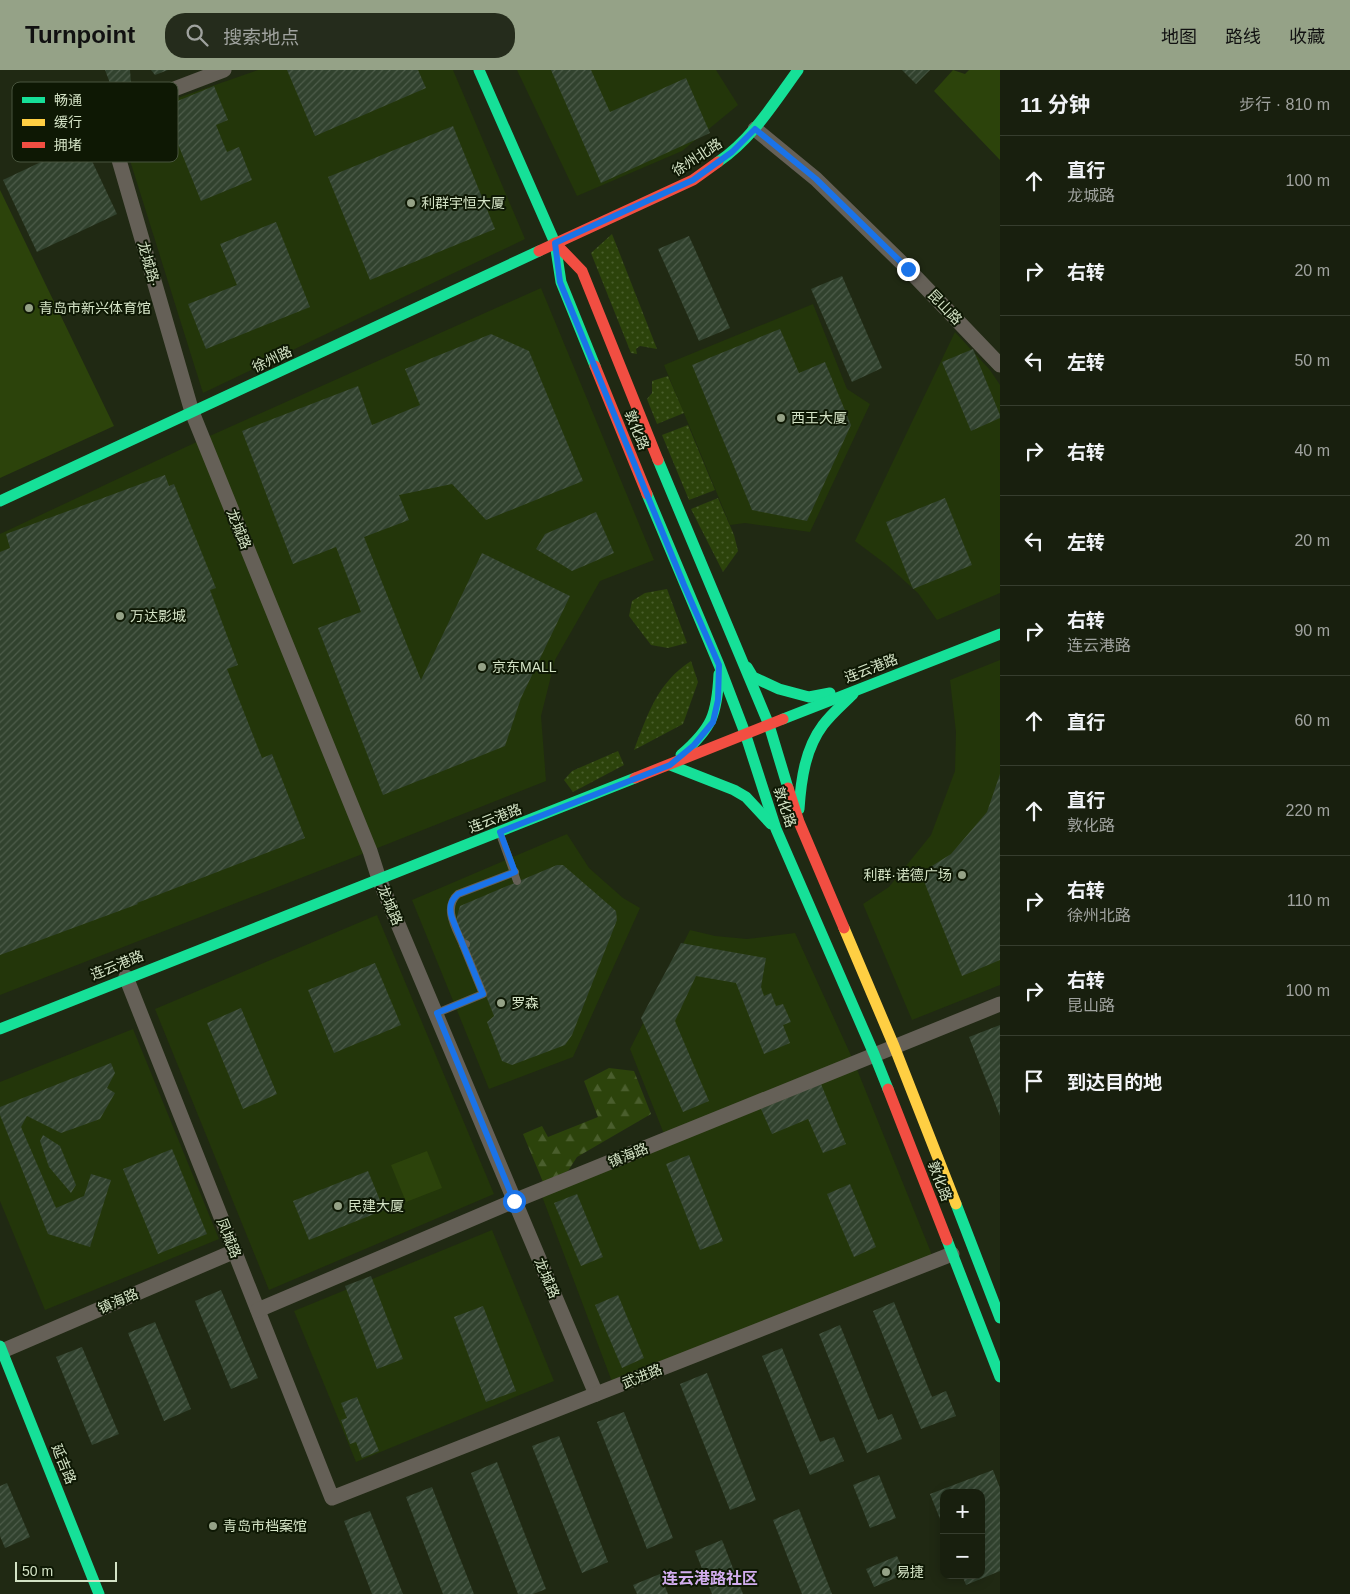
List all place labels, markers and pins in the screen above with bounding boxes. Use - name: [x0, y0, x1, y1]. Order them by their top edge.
- place label: 利群宇恒大厦: [421, 195, 505, 211]
- marker: 利群宇恒大厦: [405, 197, 417, 209]
- place label: 青岛市新兴体育馆: [39, 300, 151, 316]
- marker: 青岛市新兴体育馆: [23, 302, 35, 314]
- place label: 西王大厦: [791, 410, 847, 426]
- marker: 西王大厦: [775, 412, 787, 424]
- place label: 万达影城: [130, 608, 186, 624]
- marker: 万达影城: [114, 610, 126, 622]
- place label: 京东MALL: [492, 659, 557, 675]
- marker: 京东MALL: [476, 661, 488, 673]
- place label: 利群·诺德广场: [863, 867, 952, 883]
- marker: 利群·诺德广场: [956, 869, 968, 881]
- place label: 罗森: [511, 995, 539, 1011]
- marker: 罗森: [495, 997, 507, 1009]
- place label: 民建大厦: [348, 1198, 404, 1214]
- marker: 民建大厦: [332, 1200, 344, 1212]
- place label: 青岛市档案馆: [223, 1518, 307, 1534]
- marker: 青岛市档案馆: [207, 1520, 219, 1532]
- place label: 易捷: [896, 1564, 924, 1580]
- marker: 易捷: [880, 1566, 892, 1578]

